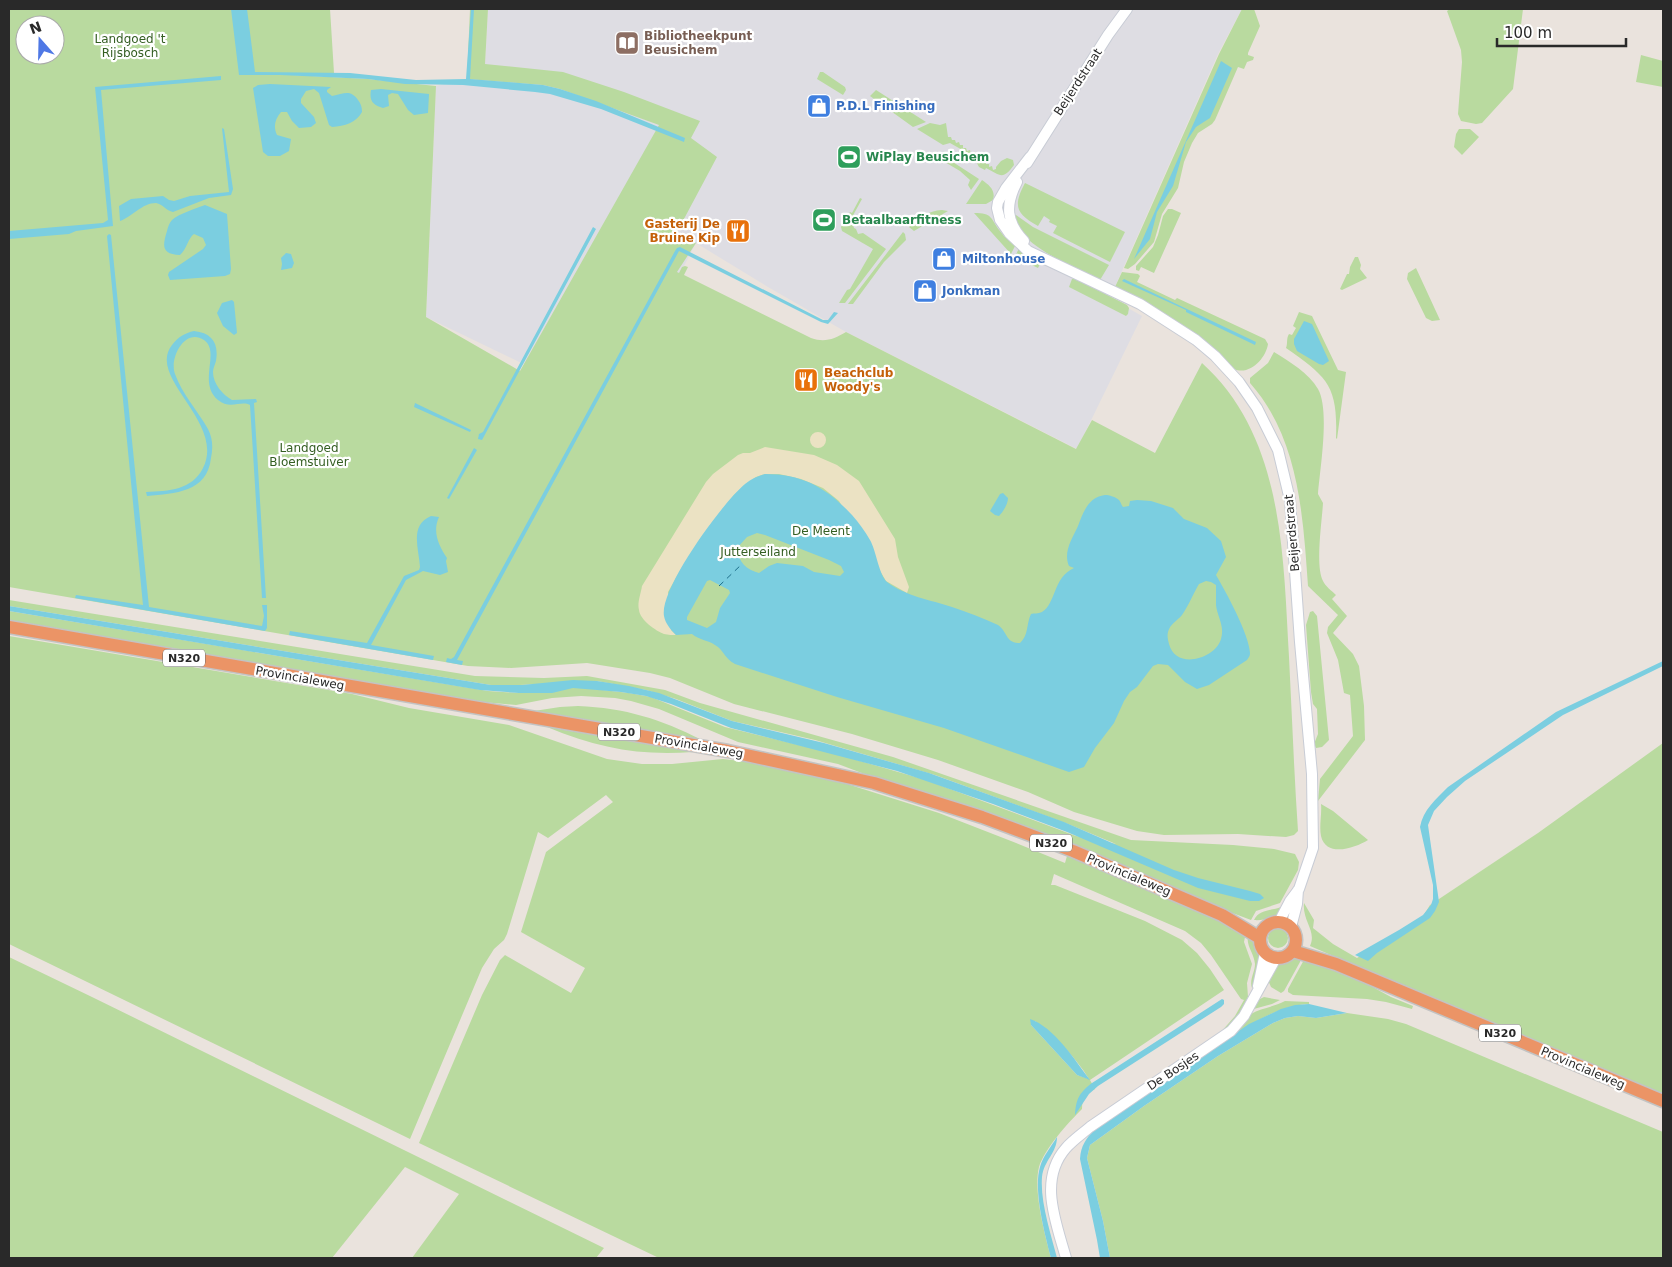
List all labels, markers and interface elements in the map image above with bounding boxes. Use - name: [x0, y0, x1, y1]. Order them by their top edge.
- north arrow: [15, 15, 65, 65]
- scale bar: [1497, 15, 1626, 47]
- text: N: [27, 18, 44, 37]
- text: 100 m: [1504, 24, 1552, 42]
- place label: Bibliotheekpunt Beusichem: [644, 29, 753, 57]
- library icon: Bibliotheekpunt Beusichem: [614, 30, 640, 56]
- park label: Landgoed 't Rijsbosch: [94, 32, 166, 60]
- street label: Beijerdstraat: [1051, 46, 1105, 118]
- shop icon: P.D.L Finishing: [806, 93, 832, 119]
- place label: P.D.L Finishing: [836, 99, 935, 113]
- sports icon: WiPlay Beusichem: [836, 144, 862, 170]
- place label: WiPlay Beusichem: [866, 150, 989, 164]
- sports icon: Betaalbaarfitness: [811, 207, 837, 233]
- place label: Betaalbaarfitness: [842, 213, 962, 227]
- place label: Gasterij De Bruine Kip: [645, 217, 720, 245]
- restaurant icon: Gasterij De Bruine Kip: [725, 218, 751, 244]
- shop icon: Miltonhouse: [931, 246, 957, 272]
- place label: Miltonhouse: [962, 252, 1045, 266]
- shop icon: Jonkman: [912, 278, 938, 304]
- place label: Jonkman: [941, 284, 1000, 298]
- place label: Beachclub Woody's: [824, 366, 894, 394]
- restaurant icon: Beachclub Woody's: [793, 367, 819, 393]
- park label: Landgoed Bloemstuiver: [269, 441, 349, 469]
- street label: Beijerdstraat: [1282, 494, 1302, 572]
- park label: De Meent: [792, 524, 850, 538]
- park label: Jutterseiland: [719, 545, 796, 559]
- road number: N320: [163, 650, 205, 666]
- street label: Provincialeweg: [255, 663, 345, 693]
- road number: N320: [598, 724, 640, 740]
- street label: Provincialeweg: [654, 731, 744, 761]
- road number: N320: [1030, 834, 1072, 851]
- street label: Provincialeweg: [1085, 851, 1173, 899]
- road number: N320: [1479, 1024, 1521, 1042]
- street label: Provincialeweg: [1539, 1044, 1627, 1092]
- street label: De Bosjes: [1145, 1049, 1201, 1093]

